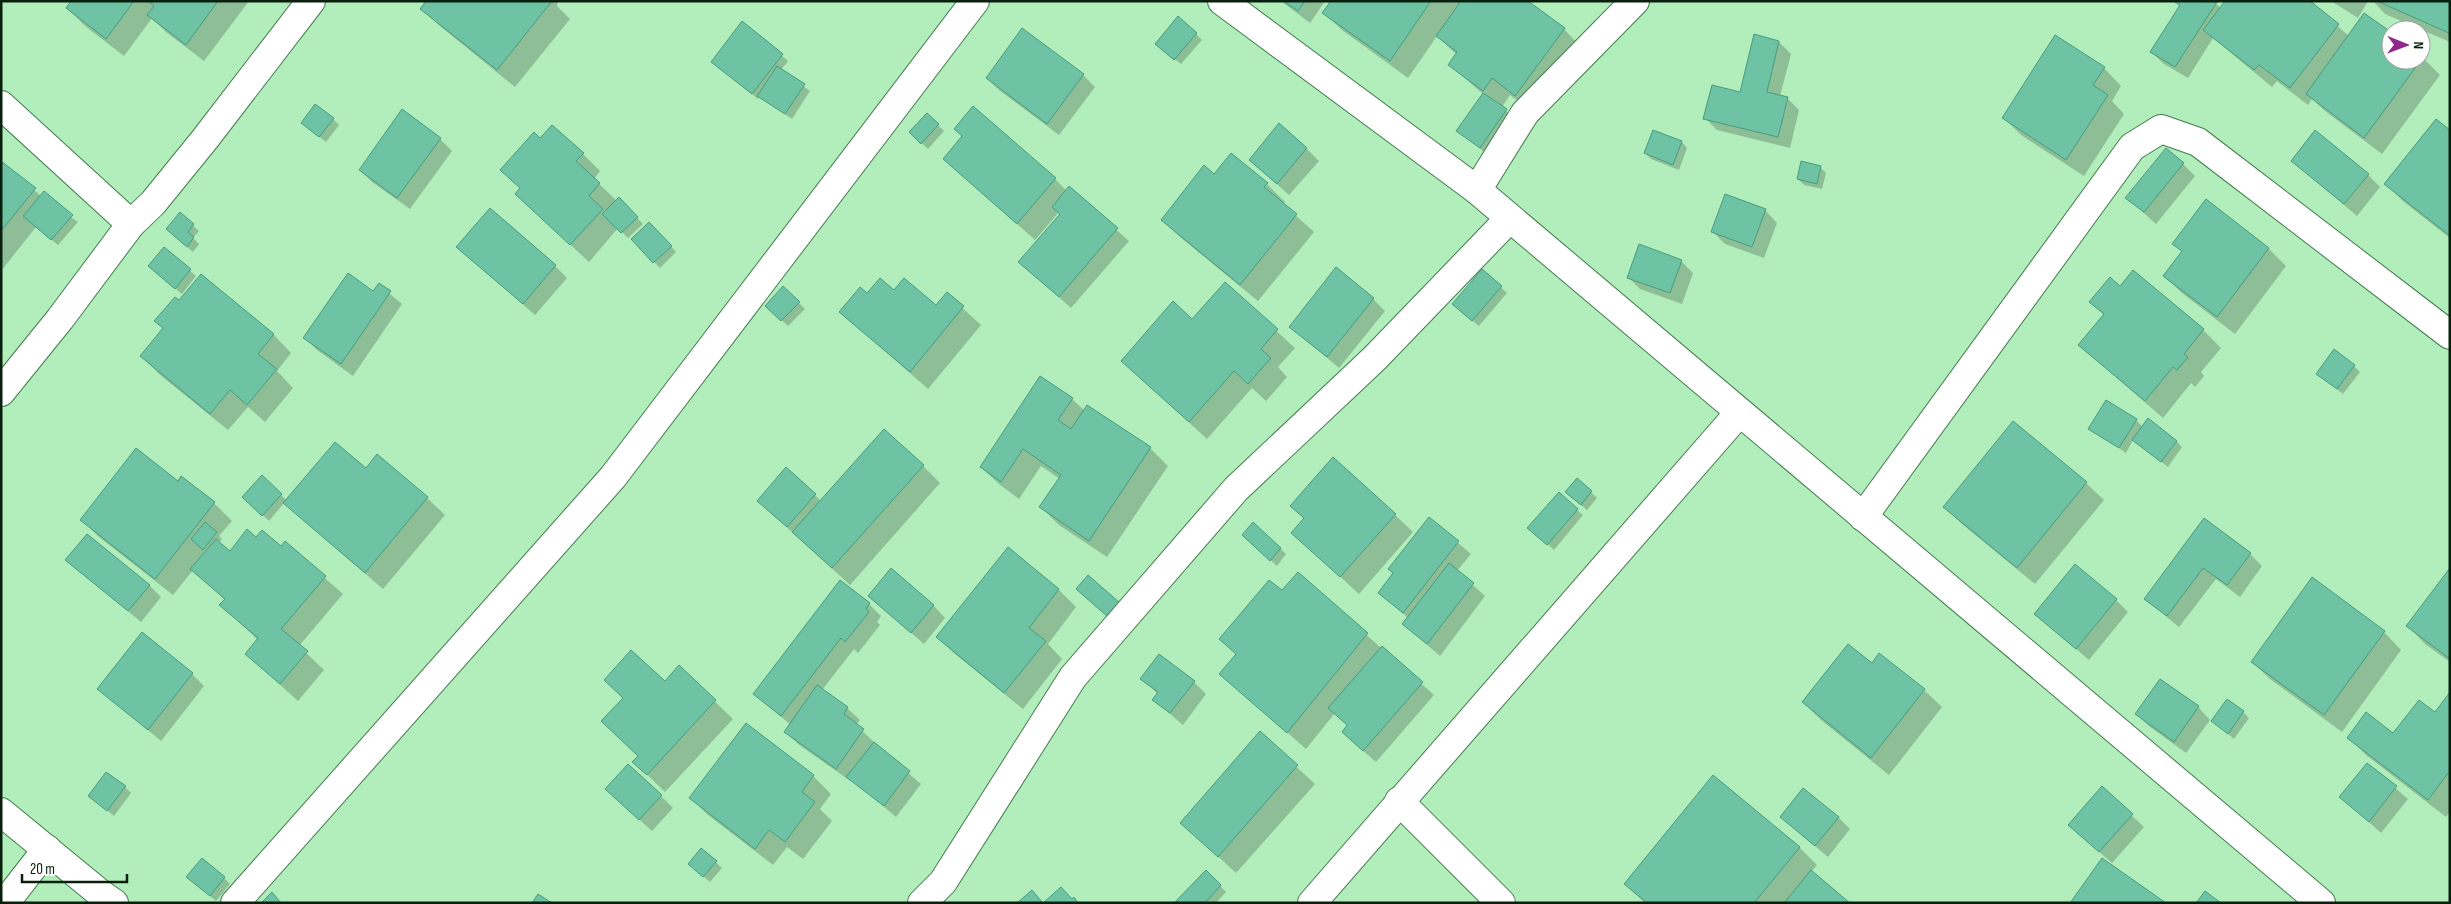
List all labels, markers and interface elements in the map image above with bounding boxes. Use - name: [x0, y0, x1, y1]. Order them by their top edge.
- north arrow: [2381, 20, 2431, 70]
- text: N: [2410, 41, 2427, 49]
- scale bar: [22, 852, 128, 884]
- text: 20 m: [30, 860, 55, 879]

